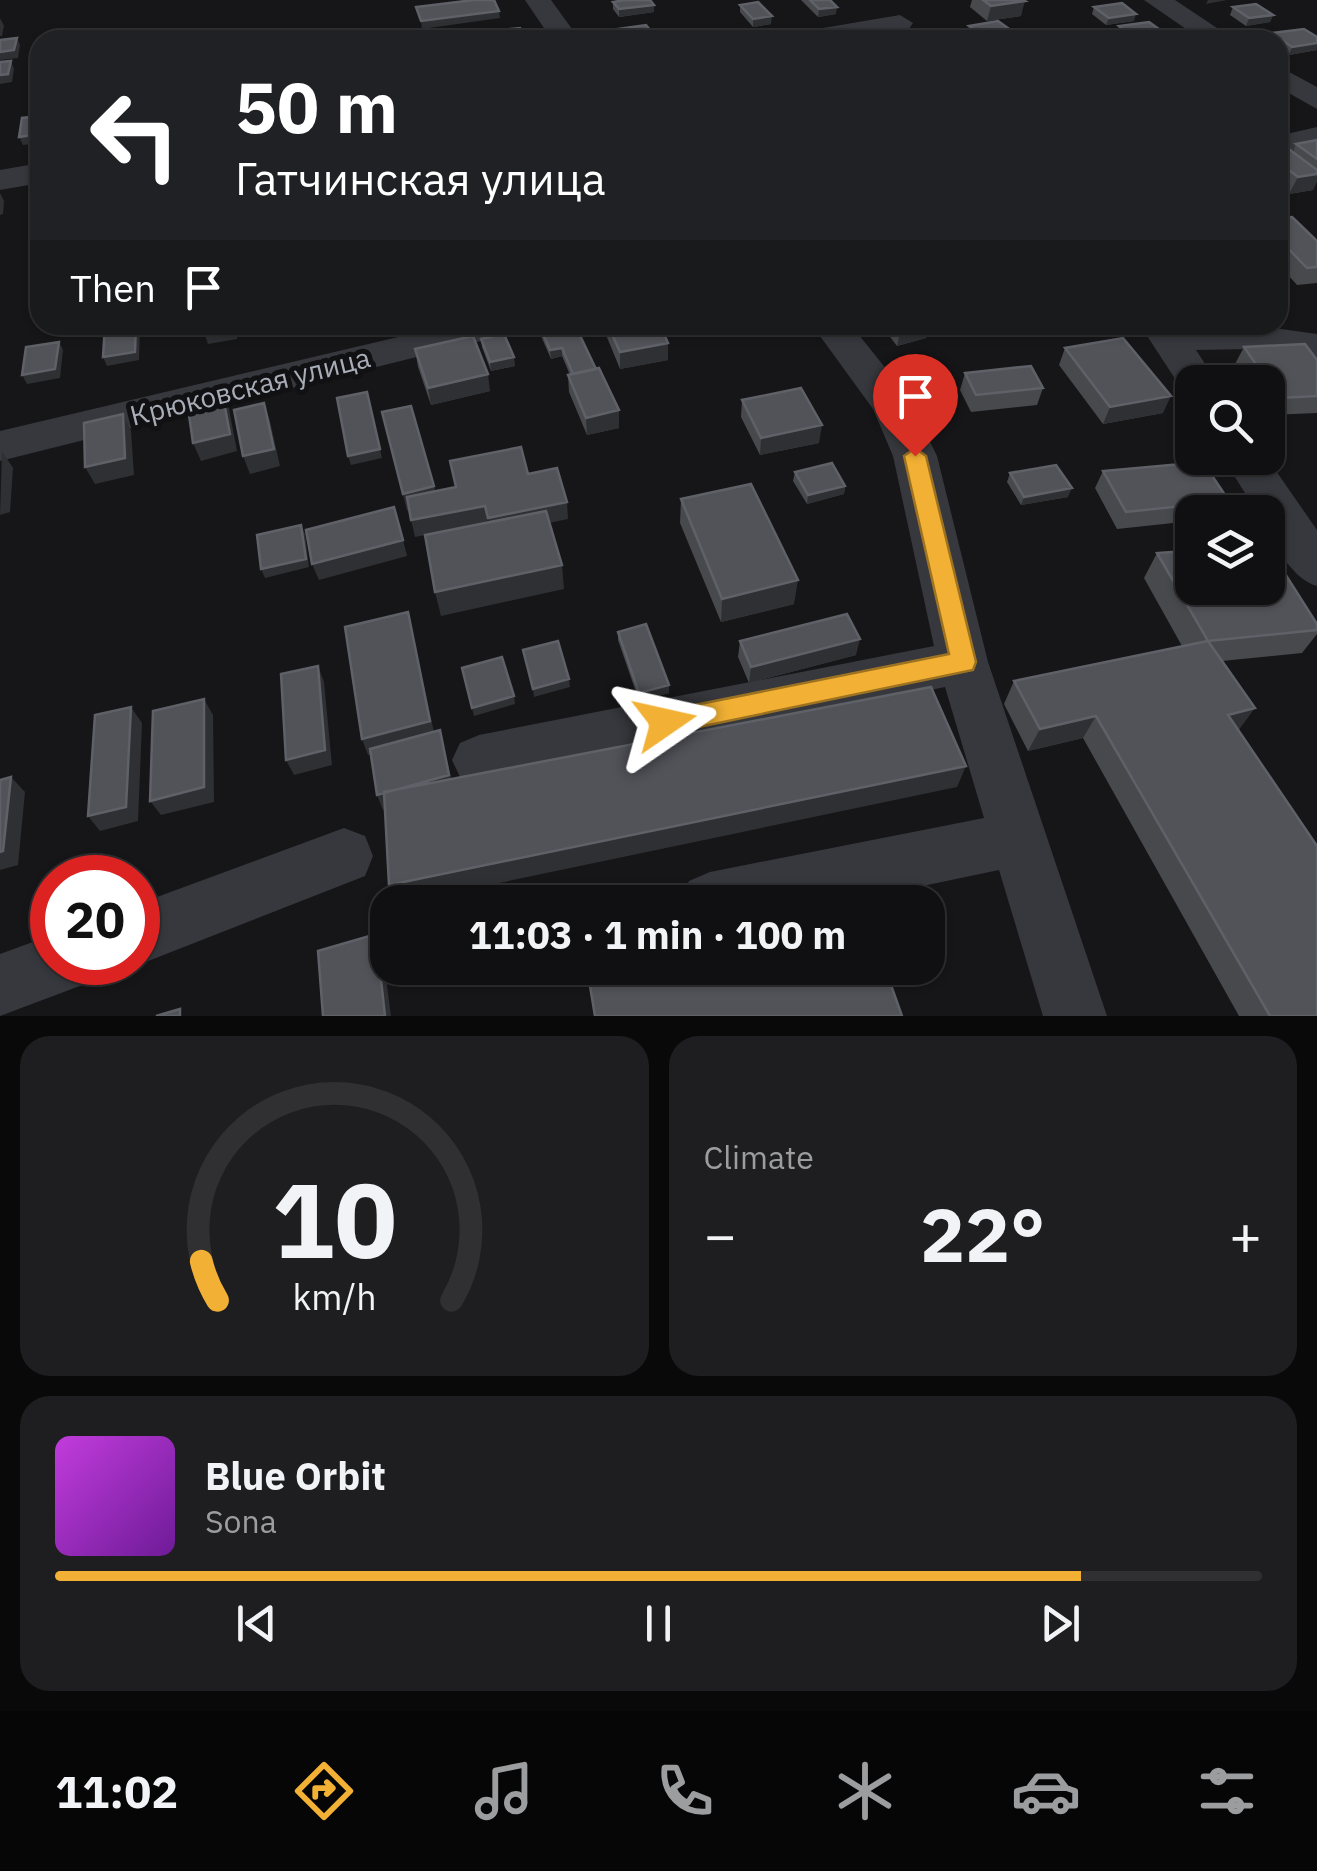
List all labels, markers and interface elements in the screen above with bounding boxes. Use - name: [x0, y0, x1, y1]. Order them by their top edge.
- text: 50 m: [235, 61, 398, 152]
- icon: left: [70, 70, 200, 200]
- text: Гатчинская улица: [235, 149, 606, 207]
- icon: arrive: [176, 260, 231, 315]
- text: Then: [70, 263, 156, 312]
- street label: Крюковская улица: [126, 338, 374, 434]
- pin: [873, 354, 958, 457]
- map controls: [1175, 365, 1285, 605]
- button: search: [1175, 365, 1285, 475]
- icon: arrive: [888, 369, 943, 424]
- button: layers: [1175, 495, 1285, 605]
- position arrow: [613, 670, 717, 774]
- speed limit sign: 20: [30, 855, 160, 985]
- text: 11:03 · 1 min · 100 m: [469, 910, 846, 959]
- text: Climate: [704, 1136, 814, 1178]
- text: 10: [272, 1151, 397, 1287]
- text: 22°: [920, 1185, 1045, 1283]
- text: −: [704, 1199, 737, 1270]
- text: +: [1229, 1199, 1262, 1270]
- text: km/h: [292, 1273, 376, 1320]
- text: Blue Orbit: [205, 1451, 386, 1500]
- text: Sona: [205, 1500, 277, 1542]
- icon: previous: [229, 1596, 284, 1651]
- icon: pause: [631, 1596, 686, 1651]
- icon: next: [1033, 1596, 1088, 1651]
- icon: directions: [289, 1756, 359, 1826]
- icon: music: [469, 1756, 539, 1826]
- icon: phone: [650, 1756, 720, 1826]
- icon: climate: [830, 1756, 900, 1826]
- icon: car: [1011, 1756, 1081, 1826]
- icon: filters: [1192, 1756, 1262, 1826]
- text: 11:02: [55, 1762, 178, 1820]

